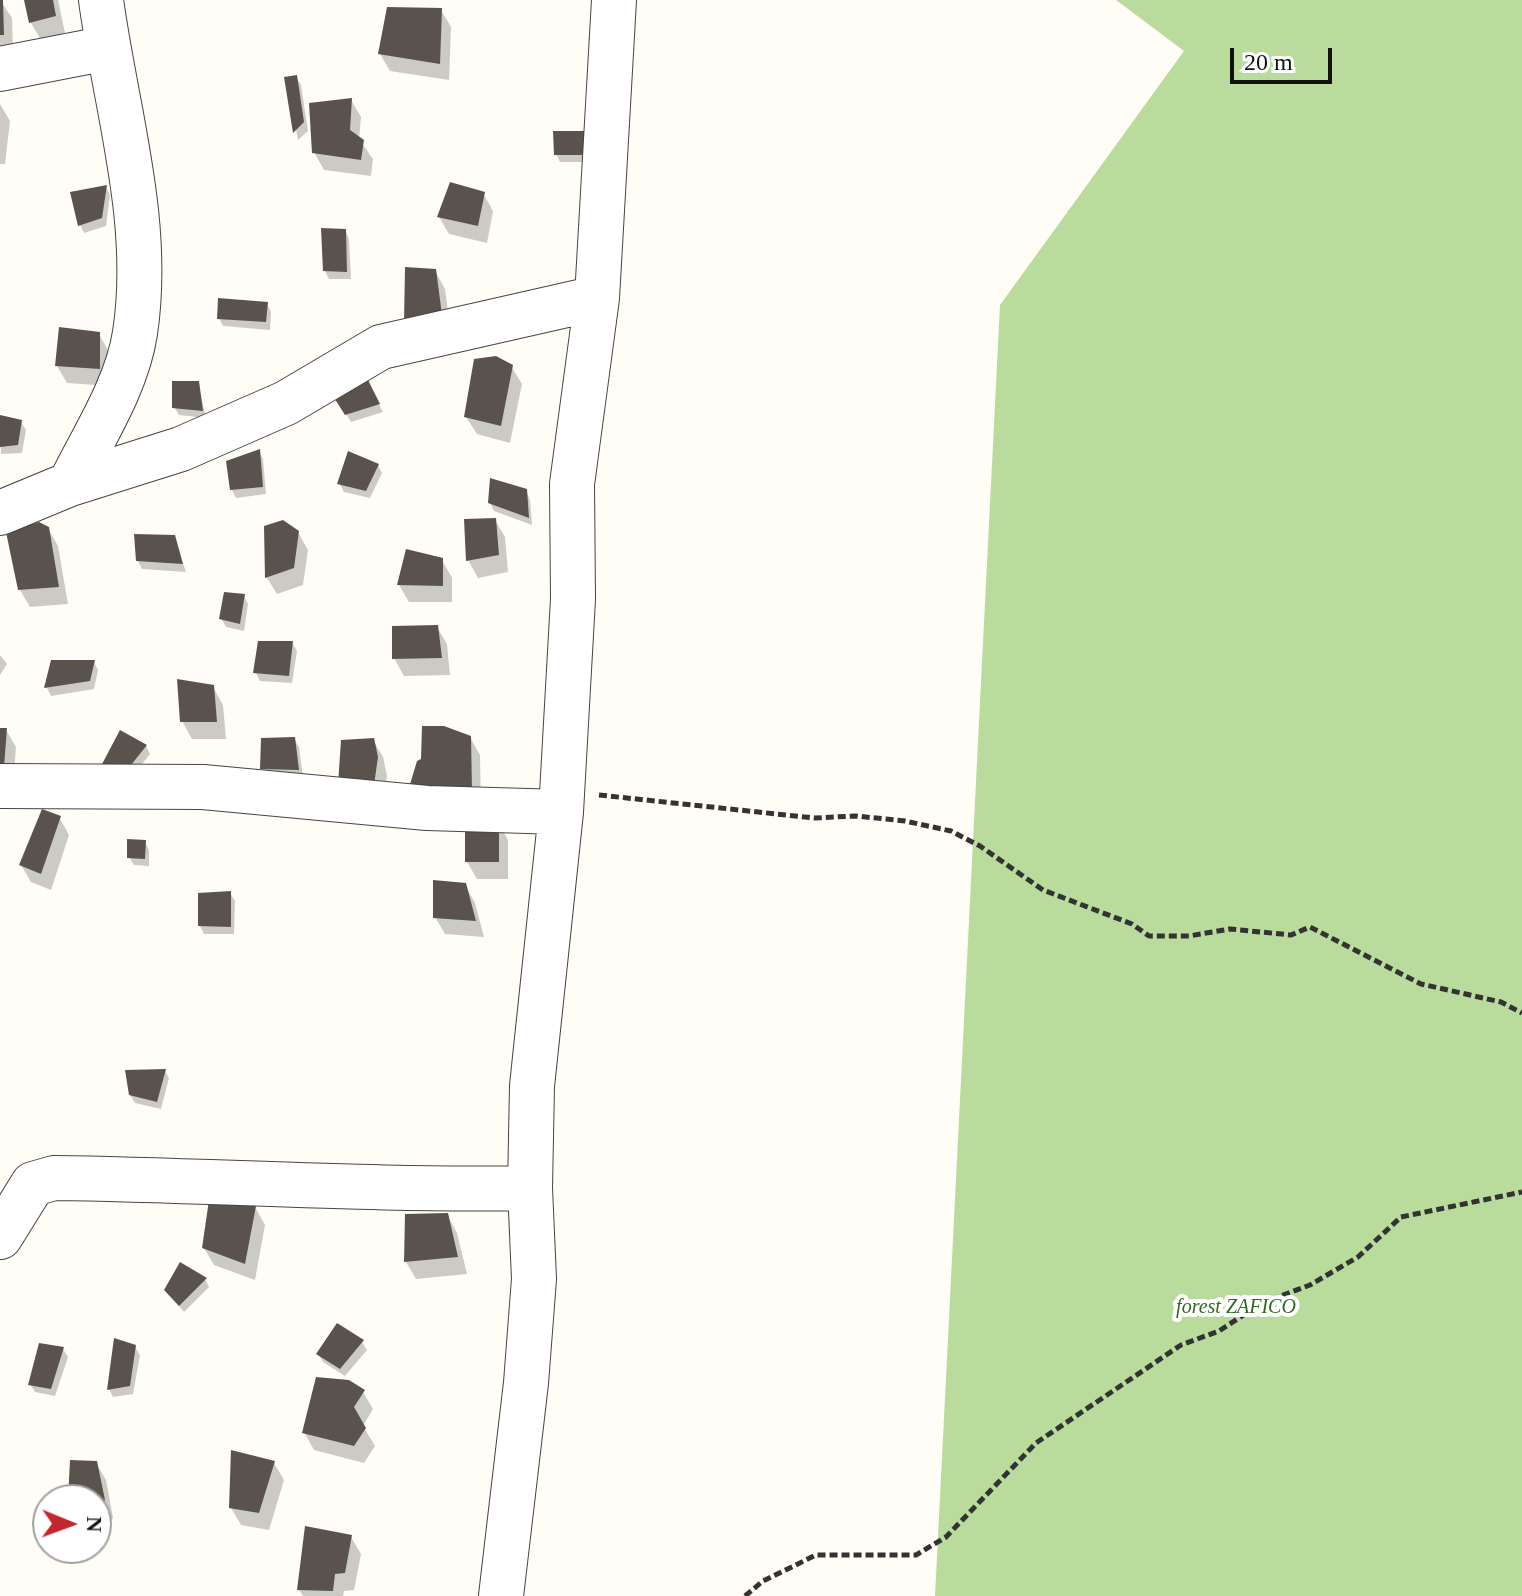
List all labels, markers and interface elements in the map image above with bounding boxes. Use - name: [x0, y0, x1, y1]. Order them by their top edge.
- scale bar: [1234, 32, 1336, 82]
- text: 20 m: [1244, 49, 1293, 75]
- park label: forest ZAFICO: [1176, 1296, 1296, 1320]
- north arrow: [32, 1484, 112, 1564]
- text: N: [82, 1516, 107, 1533]

